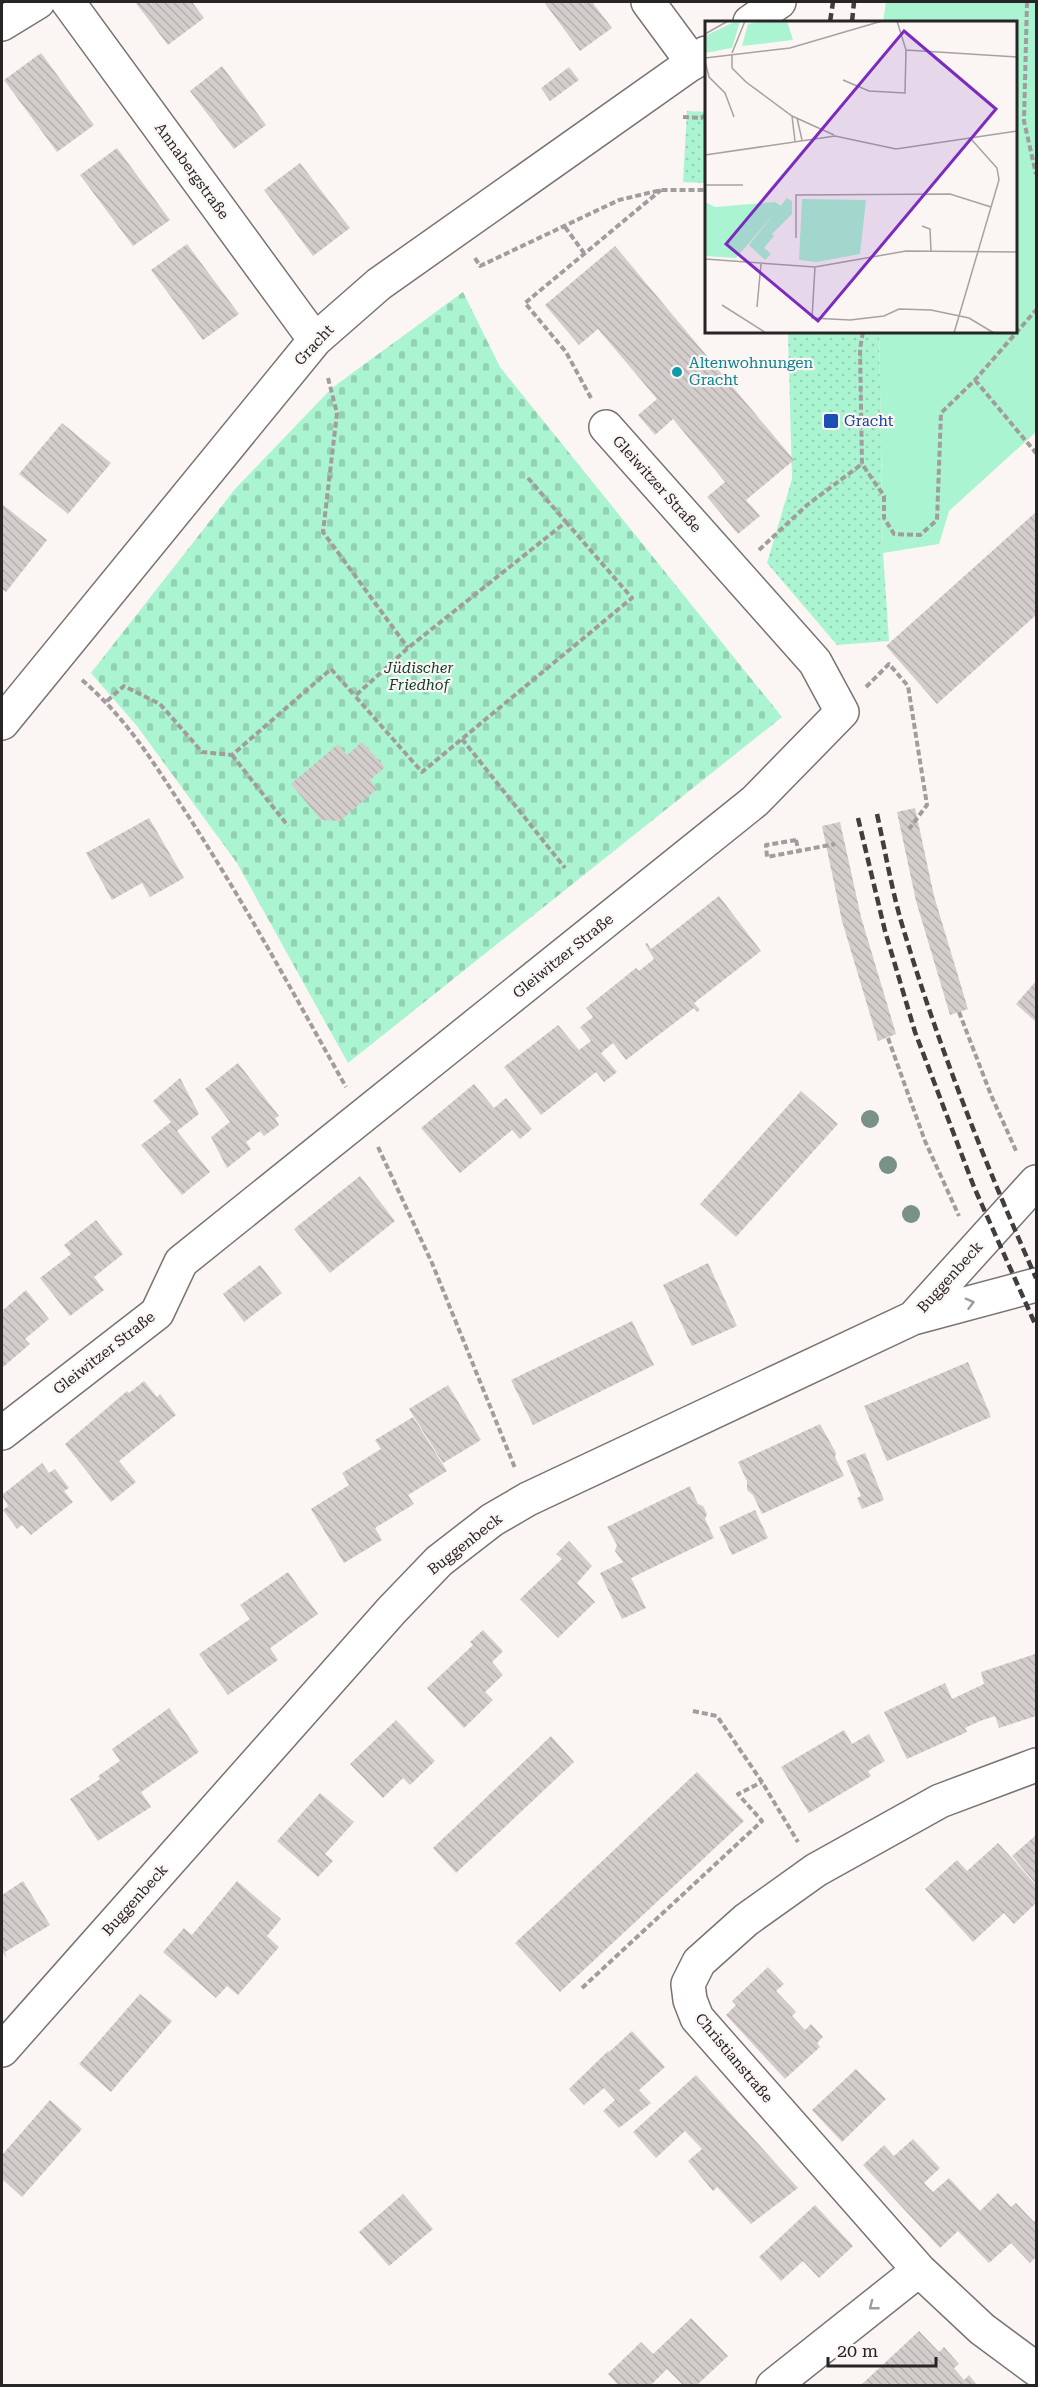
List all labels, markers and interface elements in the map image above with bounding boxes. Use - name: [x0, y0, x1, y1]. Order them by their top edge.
- inset map: [705, 21, 1017, 333]
- street label: Annabergstraße: [151, 119, 233, 223]
- street label: Gracht: [291, 321, 338, 369]
- place label: Altenwohnungen Gracht: [689, 354, 813, 389]
- marker: Altenwohnungen Gracht: [670, 365, 684, 379]
- marker: Gracht: [822, 412, 840, 430]
- place label: Gracht: [844, 412, 894, 430]
- street label: Gleiwitzer Straße: [609, 432, 705, 536]
- park label: Jüdischer Friedhof: [383, 659, 454, 694]
- street label: Gleiwitzer Straße: [509, 910, 617, 1002]
- street label: Buggenbeck: [913, 1237, 987, 1316]
- one-way arrow: [964, 1298, 975, 1310]
- street label: Gleiwitzer Straße: [50, 1308, 158, 1398]
- street label: Buggenbeck: [424, 1509, 506, 1579]
- street label: Buggenbeck: [98, 1860, 172, 1939]
- street label: Christianstraße: [691, 2010, 777, 2106]
- one-way arrow: [869, 2299, 880, 2310]
- scale bar: [828, 2330, 936, 2368]
- text: 20 m: [837, 2340, 878, 2361]

